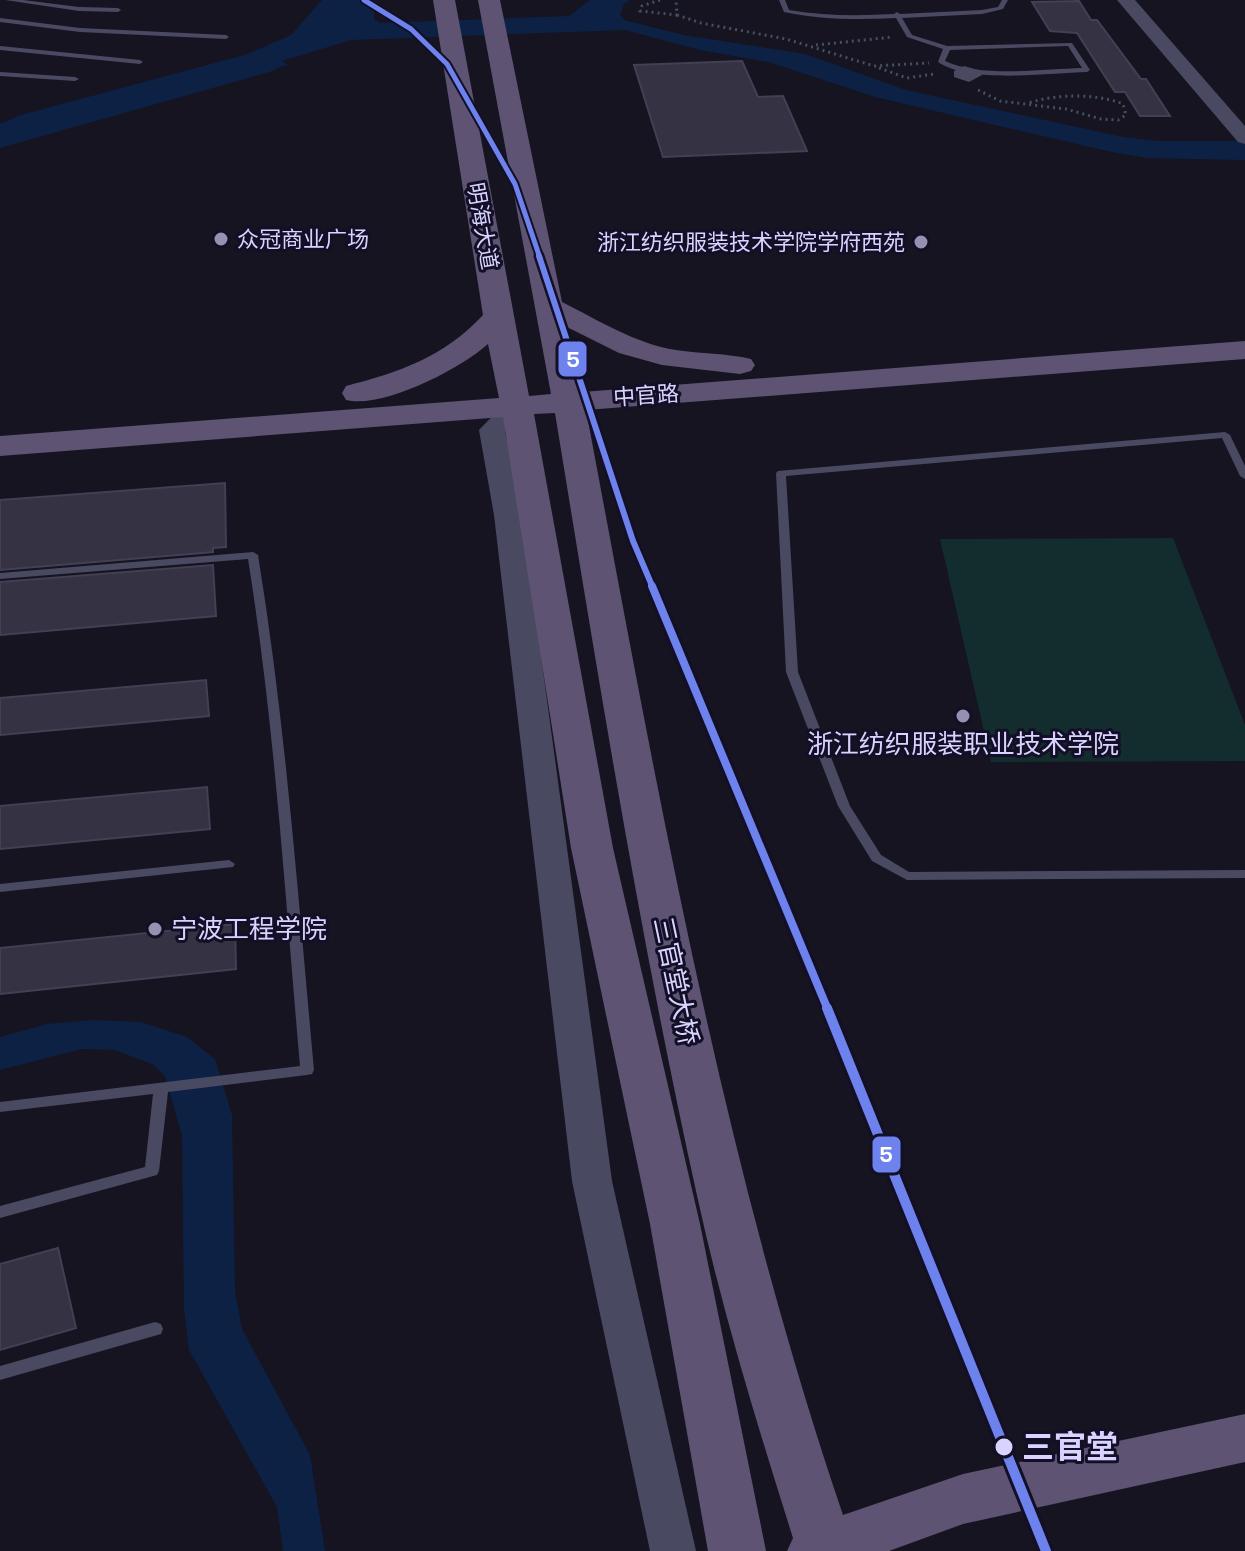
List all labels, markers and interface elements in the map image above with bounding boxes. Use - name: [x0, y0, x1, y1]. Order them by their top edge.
- street label: 明海大道: [462, 180, 504, 272]
- place label: 众冠商业广场: [237, 225, 369, 253]
- place label: 浙江纺织服装技术学院学府西苑: [597, 228, 905, 256]
- marker: 众冠商业广场: [212, 230, 230, 248]
- marker: 浙江纺织服装技术学院学府西苑: [912, 233, 930, 251]
- line badge: 5: [557, 340, 588, 378]
- text: 5: [566, 345, 580, 373]
- street label: 中官路: [612, 379, 680, 411]
- marker: 浙江纺织服装职业技术学院: [954, 707, 972, 725]
- place label: 浙江纺织服装职业技术学院: [807, 727, 1119, 761]
- place label: 宁波工程学院: [171, 912, 327, 946]
- street label: 三官堂大桥: [646, 914, 706, 1048]
- marker: 宁波工程学院: [146, 920, 164, 938]
- line badge: 5: [871, 1135, 902, 1174]
- text: 5: [879, 1140, 893, 1168]
- place label: 三官堂: [1022, 1427, 1118, 1467]
- marker: 三官堂: [993, 1436, 1015, 1458]

